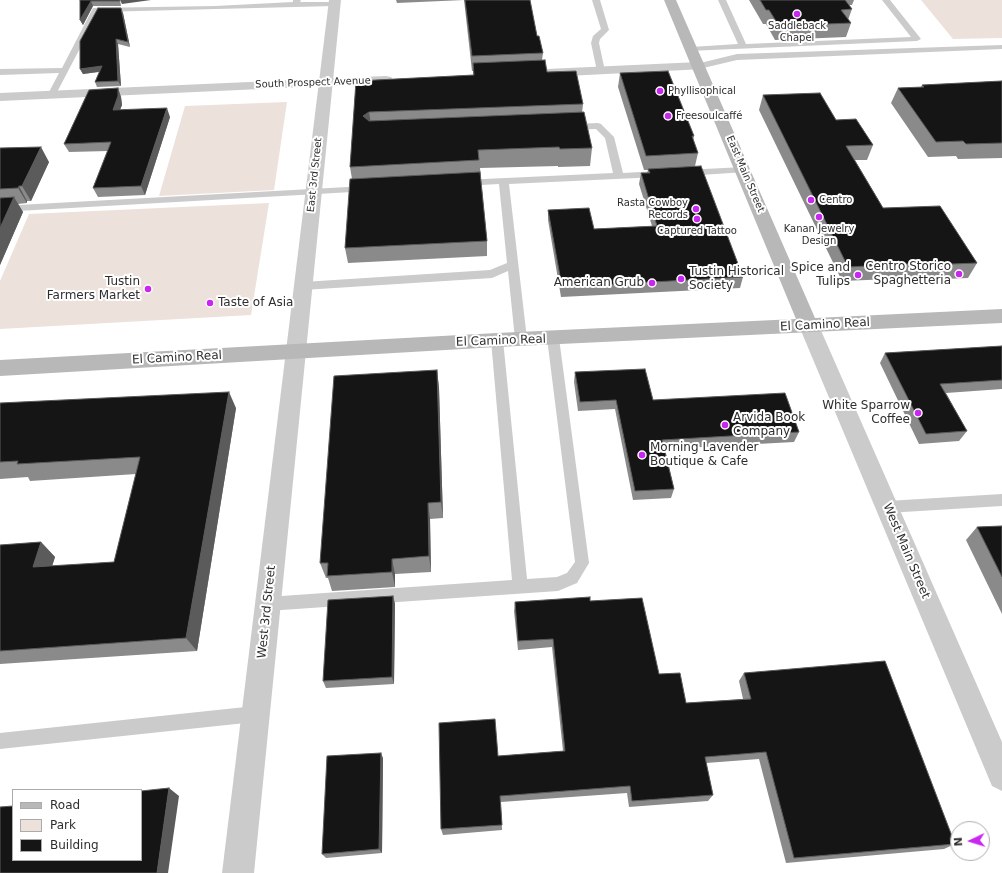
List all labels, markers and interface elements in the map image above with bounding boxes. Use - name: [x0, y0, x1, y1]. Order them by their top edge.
- marker: Saddleback Chapel: [792, 9, 802, 19]
- place label: Saddleback Chapel: [768, 20, 826, 44]
- street label: South Prospect Avenue: [255, 75, 371, 91]
- place label: Phyllisophical: [668, 85, 736, 97]
- marker: Phyllisophical: [655, 86, 665, 96]
- place label: Freesoulcaffé: [676, 110, 742, 122]
- marker: Freesoulcaffé: [663, 111, 673, 121]
- street label: East Main Street: [723, 134, 767, 214]
- street label: East 3rd Street: [305, 137, 325, 213]
- place label: Centro: [819, 194, 852, 206]
- marker: Centro: [806, 195, 816, 205]
- place label: Rasta Cowboy Records: [617, 197, 688, 220]
- marker: Rasta Cowboy Records: [691, 204, 701, 214]
- marker: Kanan Jewelry Design: [814, 212, 824, 222]
- marker: Captured Tattoo: [692, 214, 702, 224]
- place label: Kanan Jewelry Design: [784, 223, 854, 246]
- place label: Captured Tattoo: [657, 225, 737, 237]
- place label: Centro Storico Spaghetteria: [865, 260, 951, 288]
- place label: Spice and Tulips: [791, 261, 850, 289]
- place label: Tustin Historical Society: [689, 265, 784, 293]
- marker: Centro Storico Spaghetteria: [954, 269, 964, 279]
- marker: Spice and Tulips: [853, 270, 863, 280]
- marker: Tustin Historical Society: [676, 274, 686, 284]
- place label: Tustin Farmers Market: [47, 275, 140, 303]
- place label: American Grub: [554, 276, 644, 290]
- marker: American Grub: [647, 278, 657, 288]
- marker: Tustin Farmers Market: [143, 284, 153, 294]
- place label: Taste of Asia: [218, 296, 293, 310]
- marker: Taste of Asia: [205, 298, 215, 308]
- street label: El Camino Real: [780, 315, 870, 335]
- street label: El Camino Real: [456, 332, 546, 350]
- street label: El Camino Real: [132, 348, 222, 368]
- place label: White Sparrow Coffee: [822, 399, 910, 427]
- marker: White Sparrow Coffee: [913, 408, 923, 418]
- place label: Arvida Book Company: [733, 411, 805, 439]
- marker: Arvida Book Company: [720, 420, 730, 430]
- place label: Morning Lavender Boutique & Cafe: [650, 441, 758, 469]
- marker: Morning Lavender Boutique & Cafe: [637, 450, 647, 460]
- street label: West Main Street: [879, 501, 933, 601]
- street label: West 3rd Street: [255, 565, 279, 659]
- legend: [12, 789, 142, 861]
- text: Road: [50, 798, 80, 812]
- text: Park: [50, 818, 76, 832]
- north arrow: [950, 821, 990, 861]
- text: N: [952, 837, 965, 847]
- text: Building: [50, 838, 99, 852]

